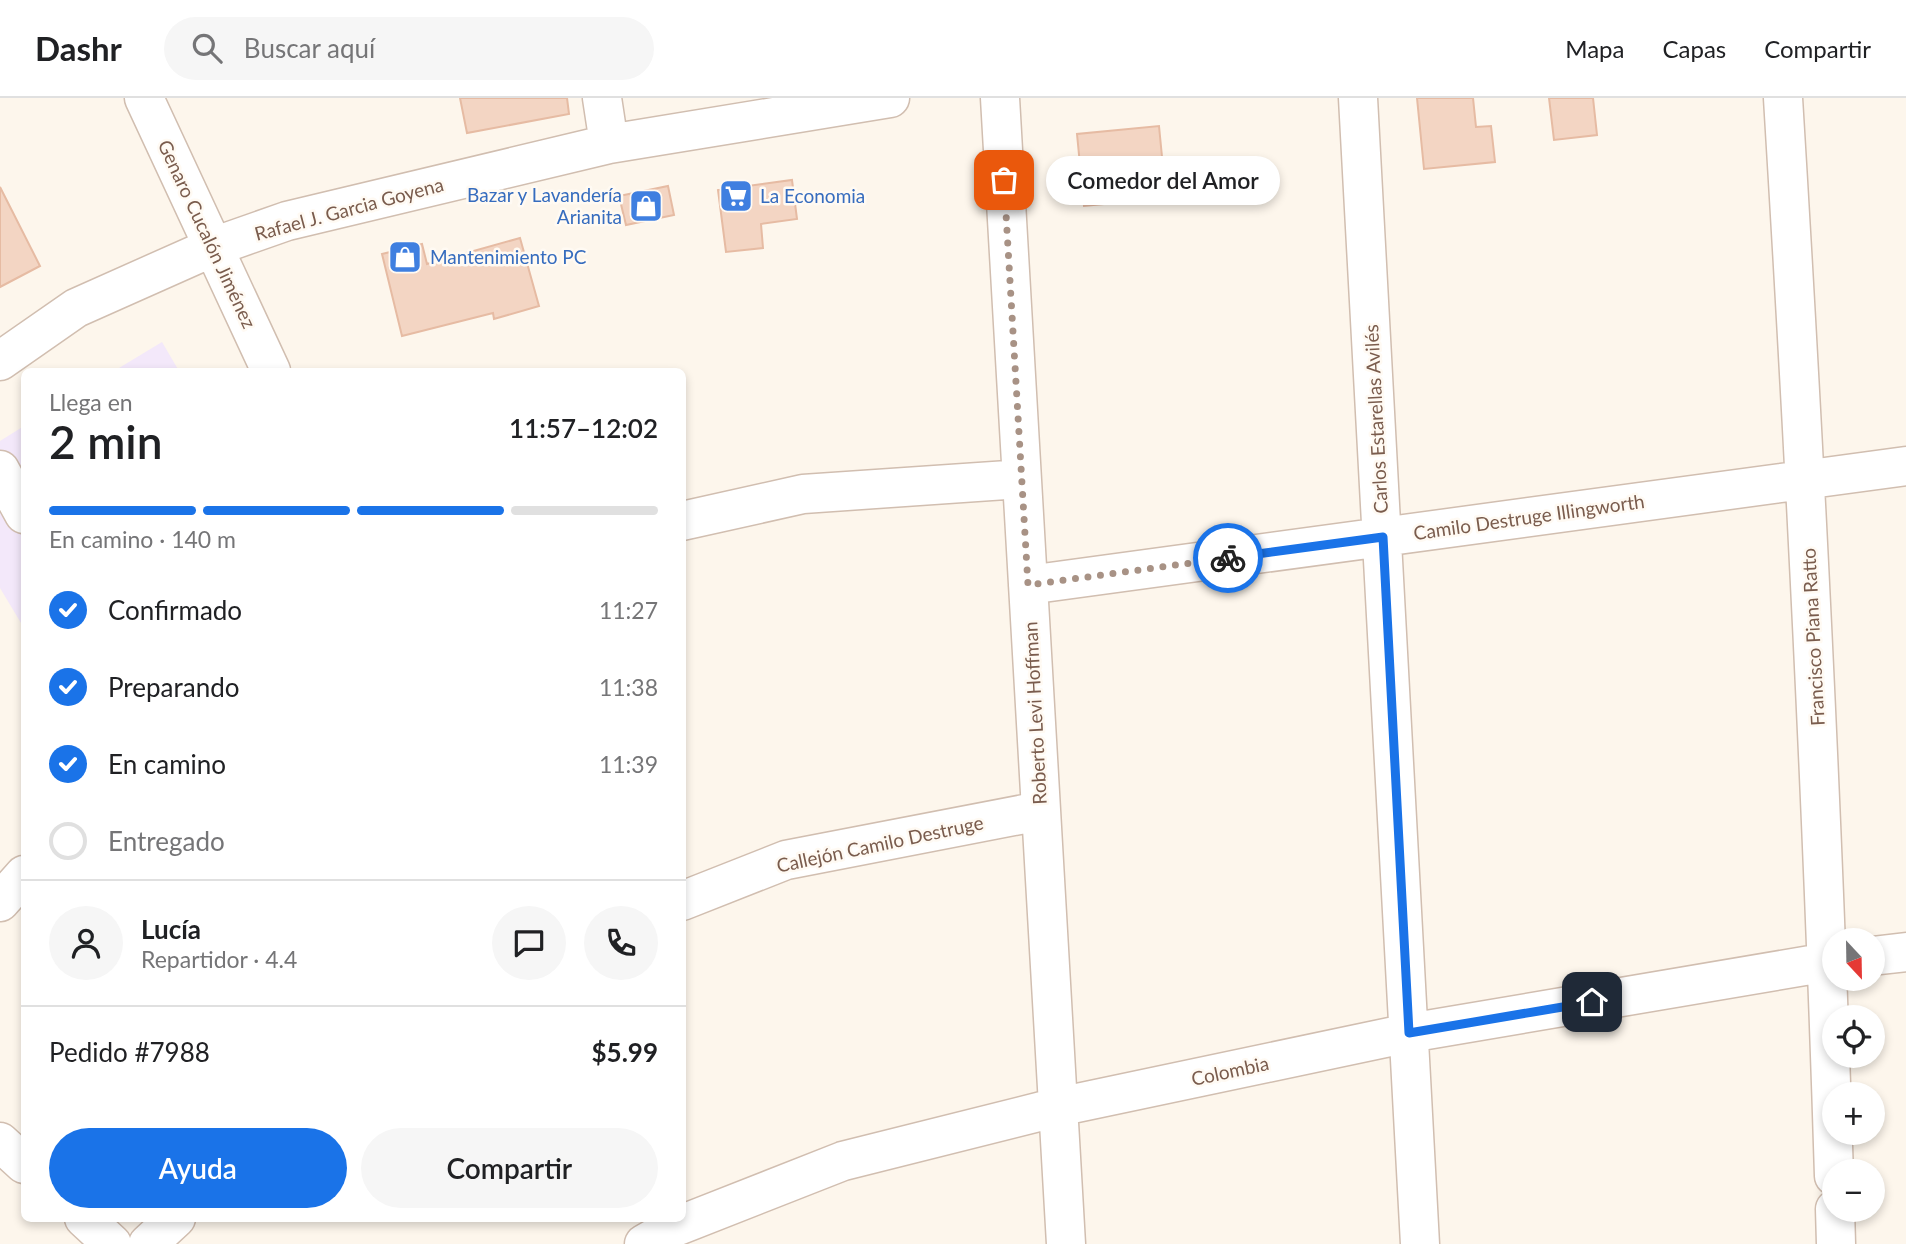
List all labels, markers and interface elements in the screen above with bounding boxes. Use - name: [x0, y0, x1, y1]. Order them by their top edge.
- search box: [164, 17, 654, 80]
- text: Dashr: [35, 28, 122, 68]
- icon: search: [188, 29, 226, 67]
- text: Buscar aquí: [244, 32, 375, 64]
- text: Mapa: [1565, 34, 1624, 63]
- text: Capas: [1662, 34, 1726, 63]
- text: Compartir: [1764, 34, 1871, 63]
- street label: Genaro Cucalón Jiménez: [154, 136, 261, 332]
- pin: [974, 150, 1034, 210]
- callout: Comedor del Amor: [1046, 155, 1280, 204]
- icon: bag: [985, 161, 1023, 199]
- text: Comedor del Amor: [1067, 166, 1259, 194]
- street label: Rafael J. Garcia Goyena: [252, 172, 446, 245]
- supermarket icon: La Economia: [717, 177, 755, 215]
- place label: Bazar y Lavandería Arianita: [467, 183, 622, 228]
- place label: La Economia: [760, 184, 865, 207]
- shop icon: Bazar y Lavandería Arianita: [627, 187, 665, 225]
- shop icon: Mantenimiento PC: [386, 238, 424, 276]
- place label: Mantenimiento PC: [430, 245, 587, 268]
- street label: Carlos Estarellas Avilés: [1359, 324, 1392, 514]
- text: Llega en: [49, 388, 133, 416]
- text: 11:57–12:02: [509, 412, 658, 444]
- text: 2 min: [49, 414, 163, 469]
- street label: Camilo Destruge Illingworth: [1412, 489, 1646, 544]
- courier: [1193, 523, 1263, 593]
- text: En camino · 140 m: [49, 525, 236, 553]
- icon: bike: [1209, 539, 1247, 577]
- street label: Francisco Piana Ratto: [1796, 547, 1829, 727]
- icon: check: [49, 591, 87, 629]
- text: Confirmado: [108, 594, 242, 626]
- text: 11:27: [599, 596, 658, 624]
- street label: Roberto Levi Hoffman: [1018, 621, 1051, 805]
- icon: check: [49, 668, 87, 706]
- text: Preparando: [108, 671, 240, 703]
- text: 11:38: [599, 673, 658, 701]
- icon: check: [49, 745, 87, 783]
- text: En camino: [108, 748, 226, 780]
- text: 11:39: [599, 750, 658, 778]
- street label: Callejón Camilo Destruge: [774, 810, 986, 877]
- text: Entregado: [108, 825, 225, 857]
- button: person: [49, 906, 123, 980]
- button: chat: [492, 906, 566, 980]
- button: phone: [584, 906, 658, 980]
- text: Lucía: [141, 913, 201, 945]
- north arrow: [1822, 928, 1885, 990]
- map controls: [1822, 928, 1885, 1222]
- text: Repartidor · 4.4: [141, 945, 297, 973]
- pin: [1562, 972, 1622, 1032]
- icon: home: [1573, 983, 1611, 1021]
- button: locate: [1822, 1005, 1885, 1068]
- text: Pedido #7988: [49, 1036, 210, 1068]
- text: $5.99: [592, 1036, 658, 1068]
- street label: Colombia: [1189, 1051, 1271, 1090]
- button: +: [1822, 1082, 1885, 1145]
- button: Ayuda: [49, 1128, 347, 1208]
- button: Compartir: [361, 1128, 658, 1208]
- button: −: [1822, 1159, 1885, 1222]

